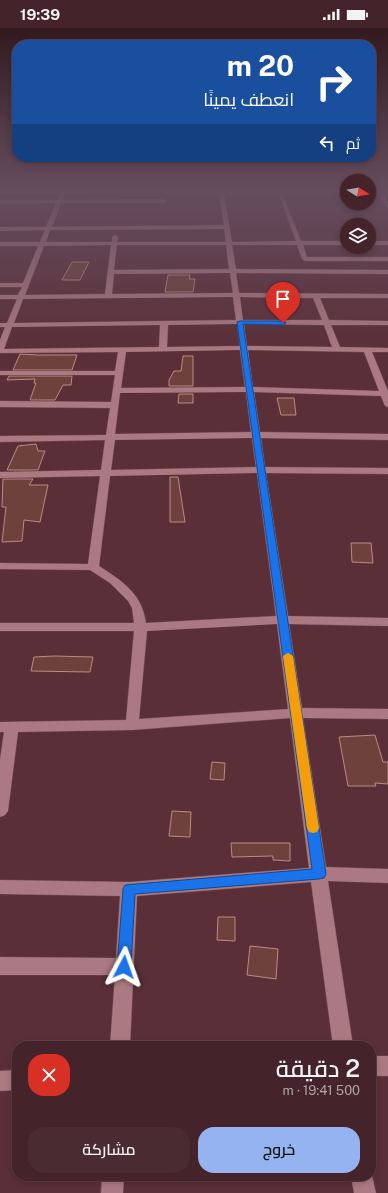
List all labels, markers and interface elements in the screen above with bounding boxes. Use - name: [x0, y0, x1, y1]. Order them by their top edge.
- text: 19:39: [20, 6, 60, 23]
- text: 20 m: [227, 49, 294, 82]
- icon: right: [308, 56, 360, 108]
- text: انعطف يمينًا: [203, 89, 294, 110]
- icon: left: [316, 132, 338, 154]
- text: ثم: [346, 135, 360, 152]
- north arrow: [340, 174, 376, 210]
- map controls: [340, 174, 376, 254]
- button: layers: [340, 218, 376, 254]
- pin: [266, 282, 300, 323]
- icon: arrive: [272, 288, 294, 310]
- position arrow: [103, 946, 145, 988]
- button: close: [28, 1054, 70, 1096]
- text: 2 دقيقة: [276, 1054, 360, 1082]
- text: 500 m · 19:41: [282, 1083, 360, 1098]
- button: مشاركة: [28, 1127, 190, 1173]
- button: خروج: [198, 1127, 360, 1173]

